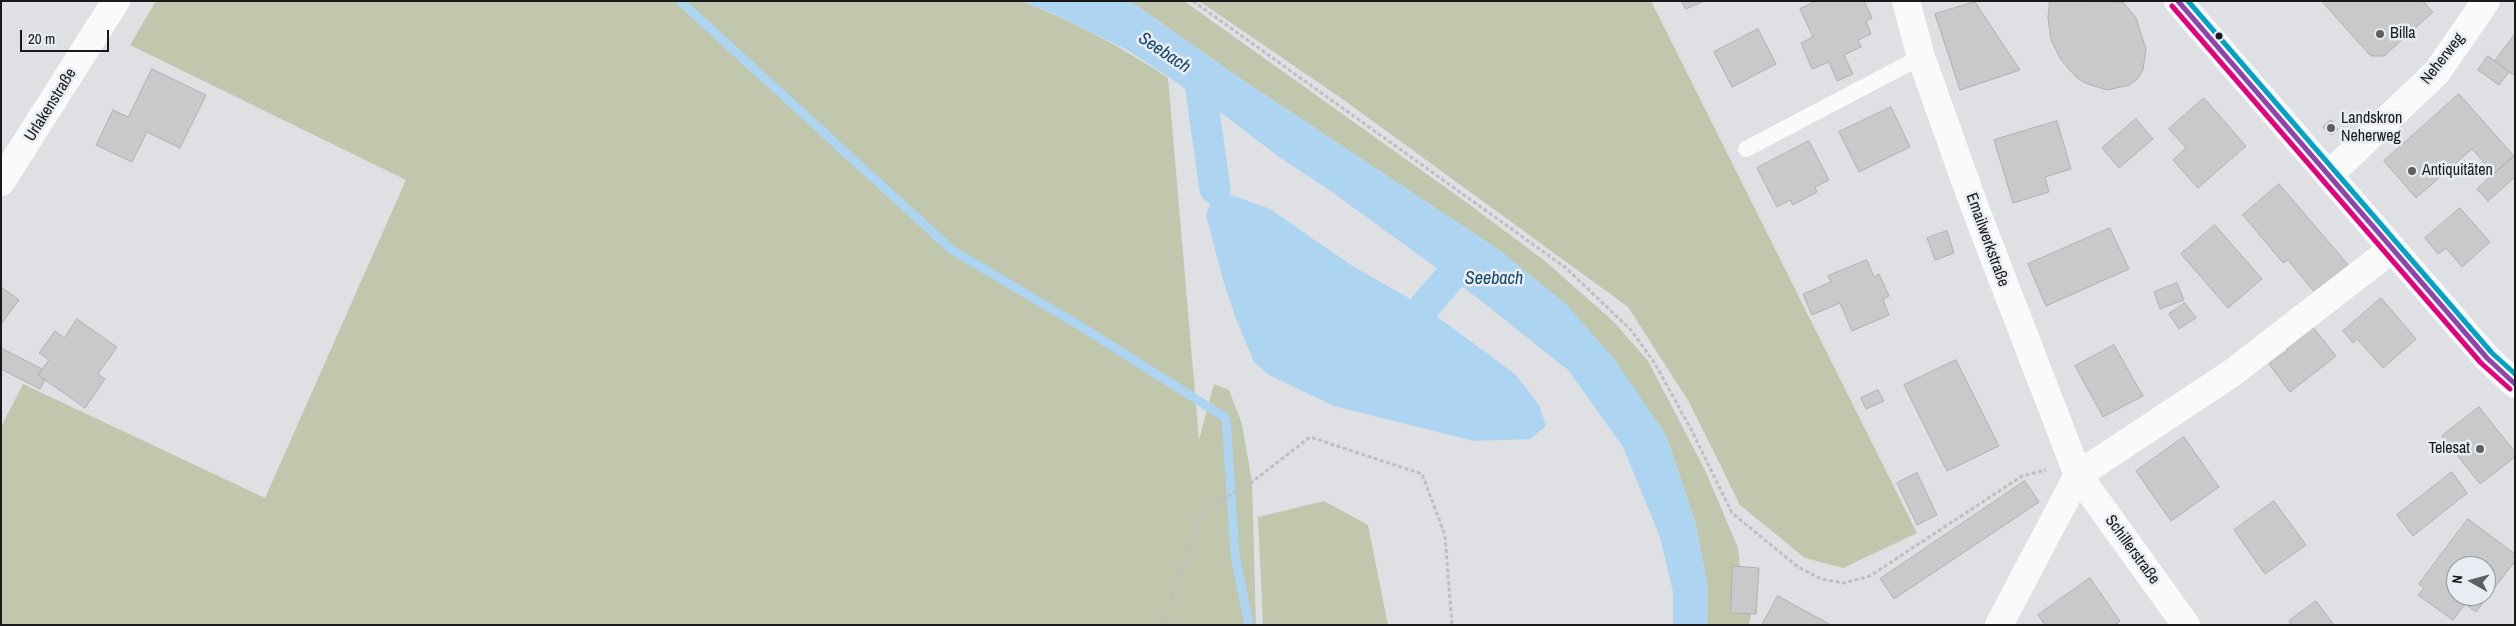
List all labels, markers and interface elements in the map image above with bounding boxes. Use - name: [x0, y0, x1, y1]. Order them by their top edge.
- scale bar: [22, 20, 111, 52]
- place label: Billa: [2390, 24, 2416, 44]
- text: 20 m: [28, 28, 55, 49]
- water label: Seebach: [1134, 28, 1194, 78]
- marker: Billa: [2374, 28, 2386, 40]
- street label: Neherweg: [2417, 30, 2469, 88]
- unlabelled marker: [2214, 31, 2224, 41]
- street label: Urlakenstraße: [21, 65, 81, 145]
- place label: Landskron Neherweg: [2341, 109, 2402, 147]
- marker: Landskron Neherweg: [2325, 122, 2337, 134]
- place label: Antiquitäten: [2422, 161, 2493, 181]
- marker: Antiquitäten: [2406, 165, 2418, 177]
- street label: Emailwerkstraße: [1961, 190, 2013, 290]
- water label: Seebach: [1465, 268, 1523, 290]
- place label: Telesat: [2428, 439, 2470, 459]
- marker: Telesat: [2474, 443, 2486, 455]
- street label: Schillerstraße: [2100, 512, 2164, 588]
- north arrow: [2446, 556, 2496, 606]
- text: N: [2448, 574, 2467, 585]

